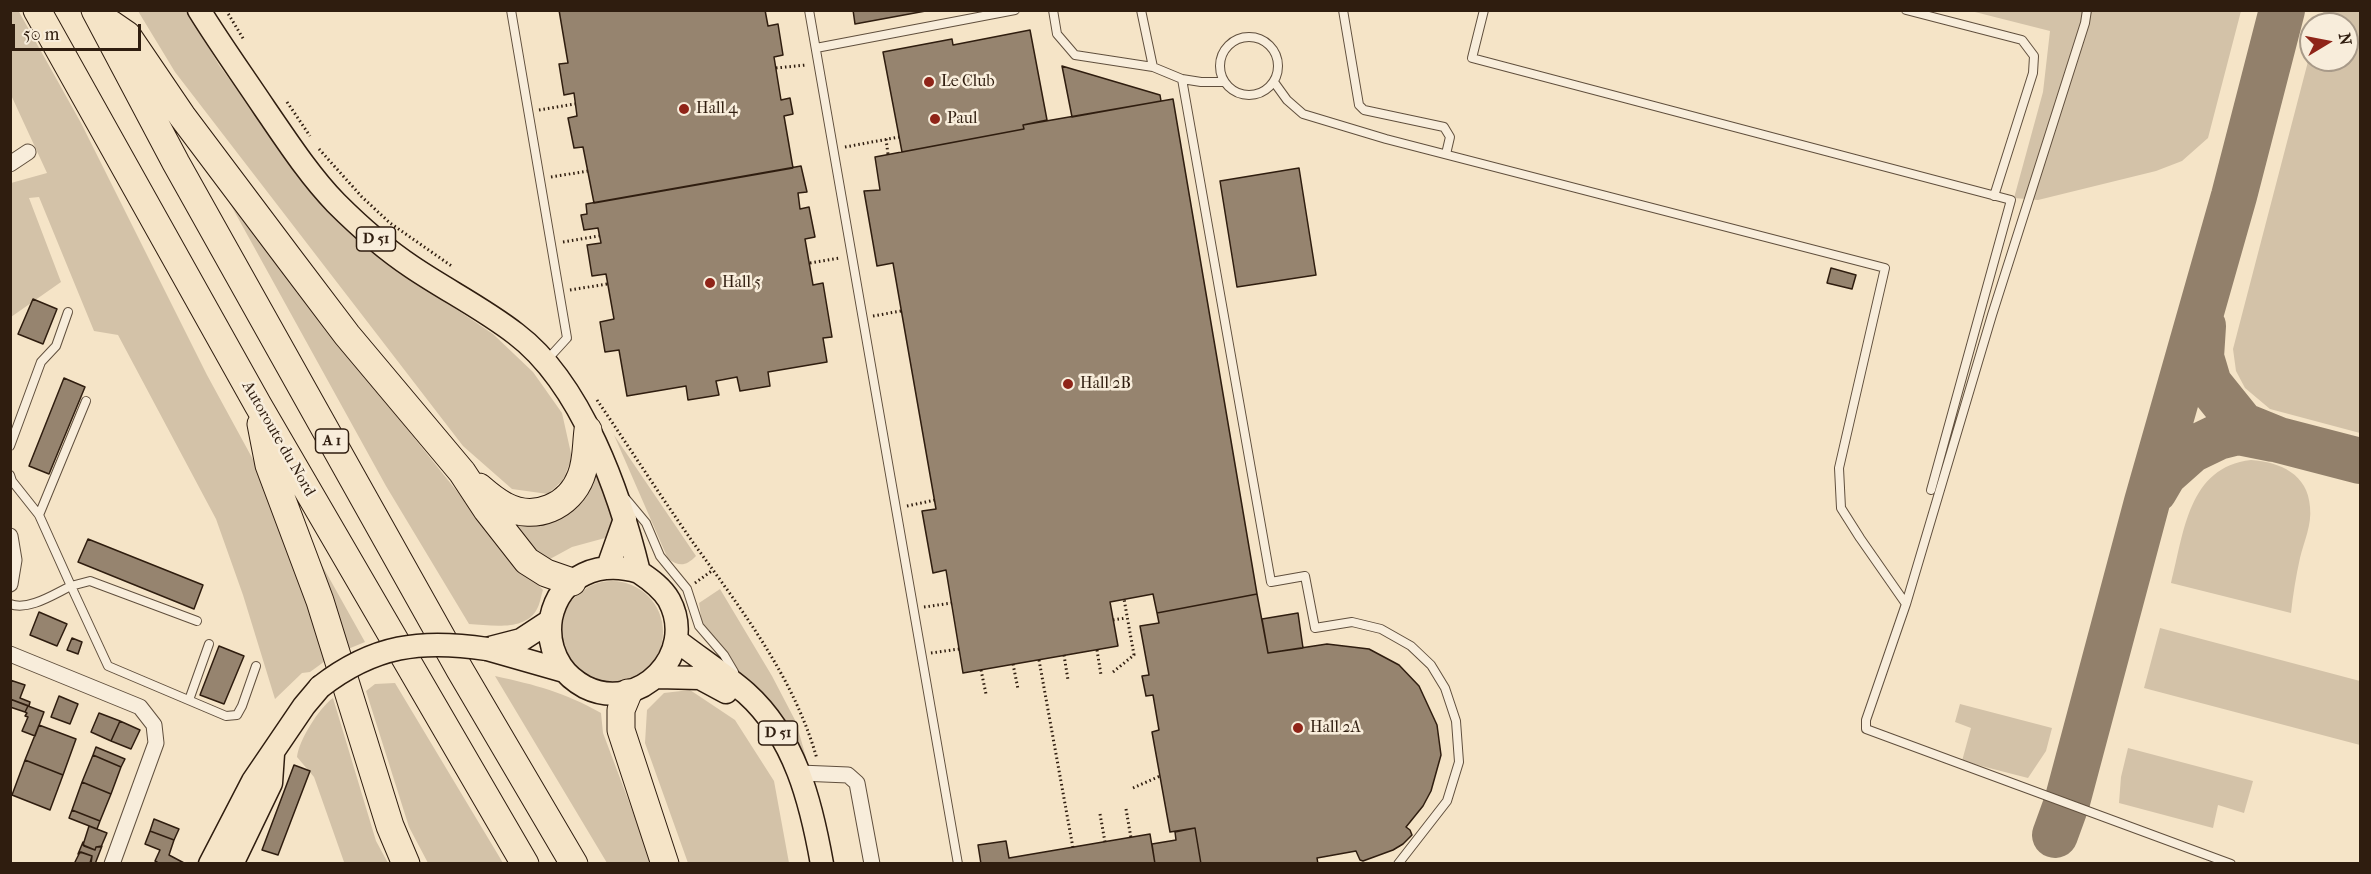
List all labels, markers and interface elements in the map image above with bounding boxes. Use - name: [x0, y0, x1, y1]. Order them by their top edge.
- scale bar: [15, 12, 144, 50]
- north arrow: [2299, 12, 2359, 72]
- text: 50 m: [23, 24, 59, 45]
- text: N: [2335, 31, 2356, 47]
- place label: Le Club: [941, 72, 995, 92]
- marker: Le Club: [922, 75, 936, 89]
- place label: Hall 4: [696, 99, 738, 119]
- marker: Hall 4: [677, 102, 691, 116]
- place label: Paul: [947, 109, 977, 129]
- marker: Paul: [928, 112, 942, 126]
- road number: D 51: [356, 227, 395, 251]
- place label: Hall 5: [722, 273, 761, 293]
- marker: Hall 5: [703, 276, 717, 290]
- place label: Hall 2B: [1080, 374, 1131, 394]
- marker: Hall 2B: [1061, 377, 1075, 391]
- street label: Autoroute du Nord: [237, 378, 319, 500]
- road number: A 1: [316, 429, 348, 453]
- place label: Hall 2A: [1310, 718, 1361, 738]
- road number: D 51: [758, 721, 798, 745]
- marker: Hall 2A: [1291, 721, 1305, 735]

